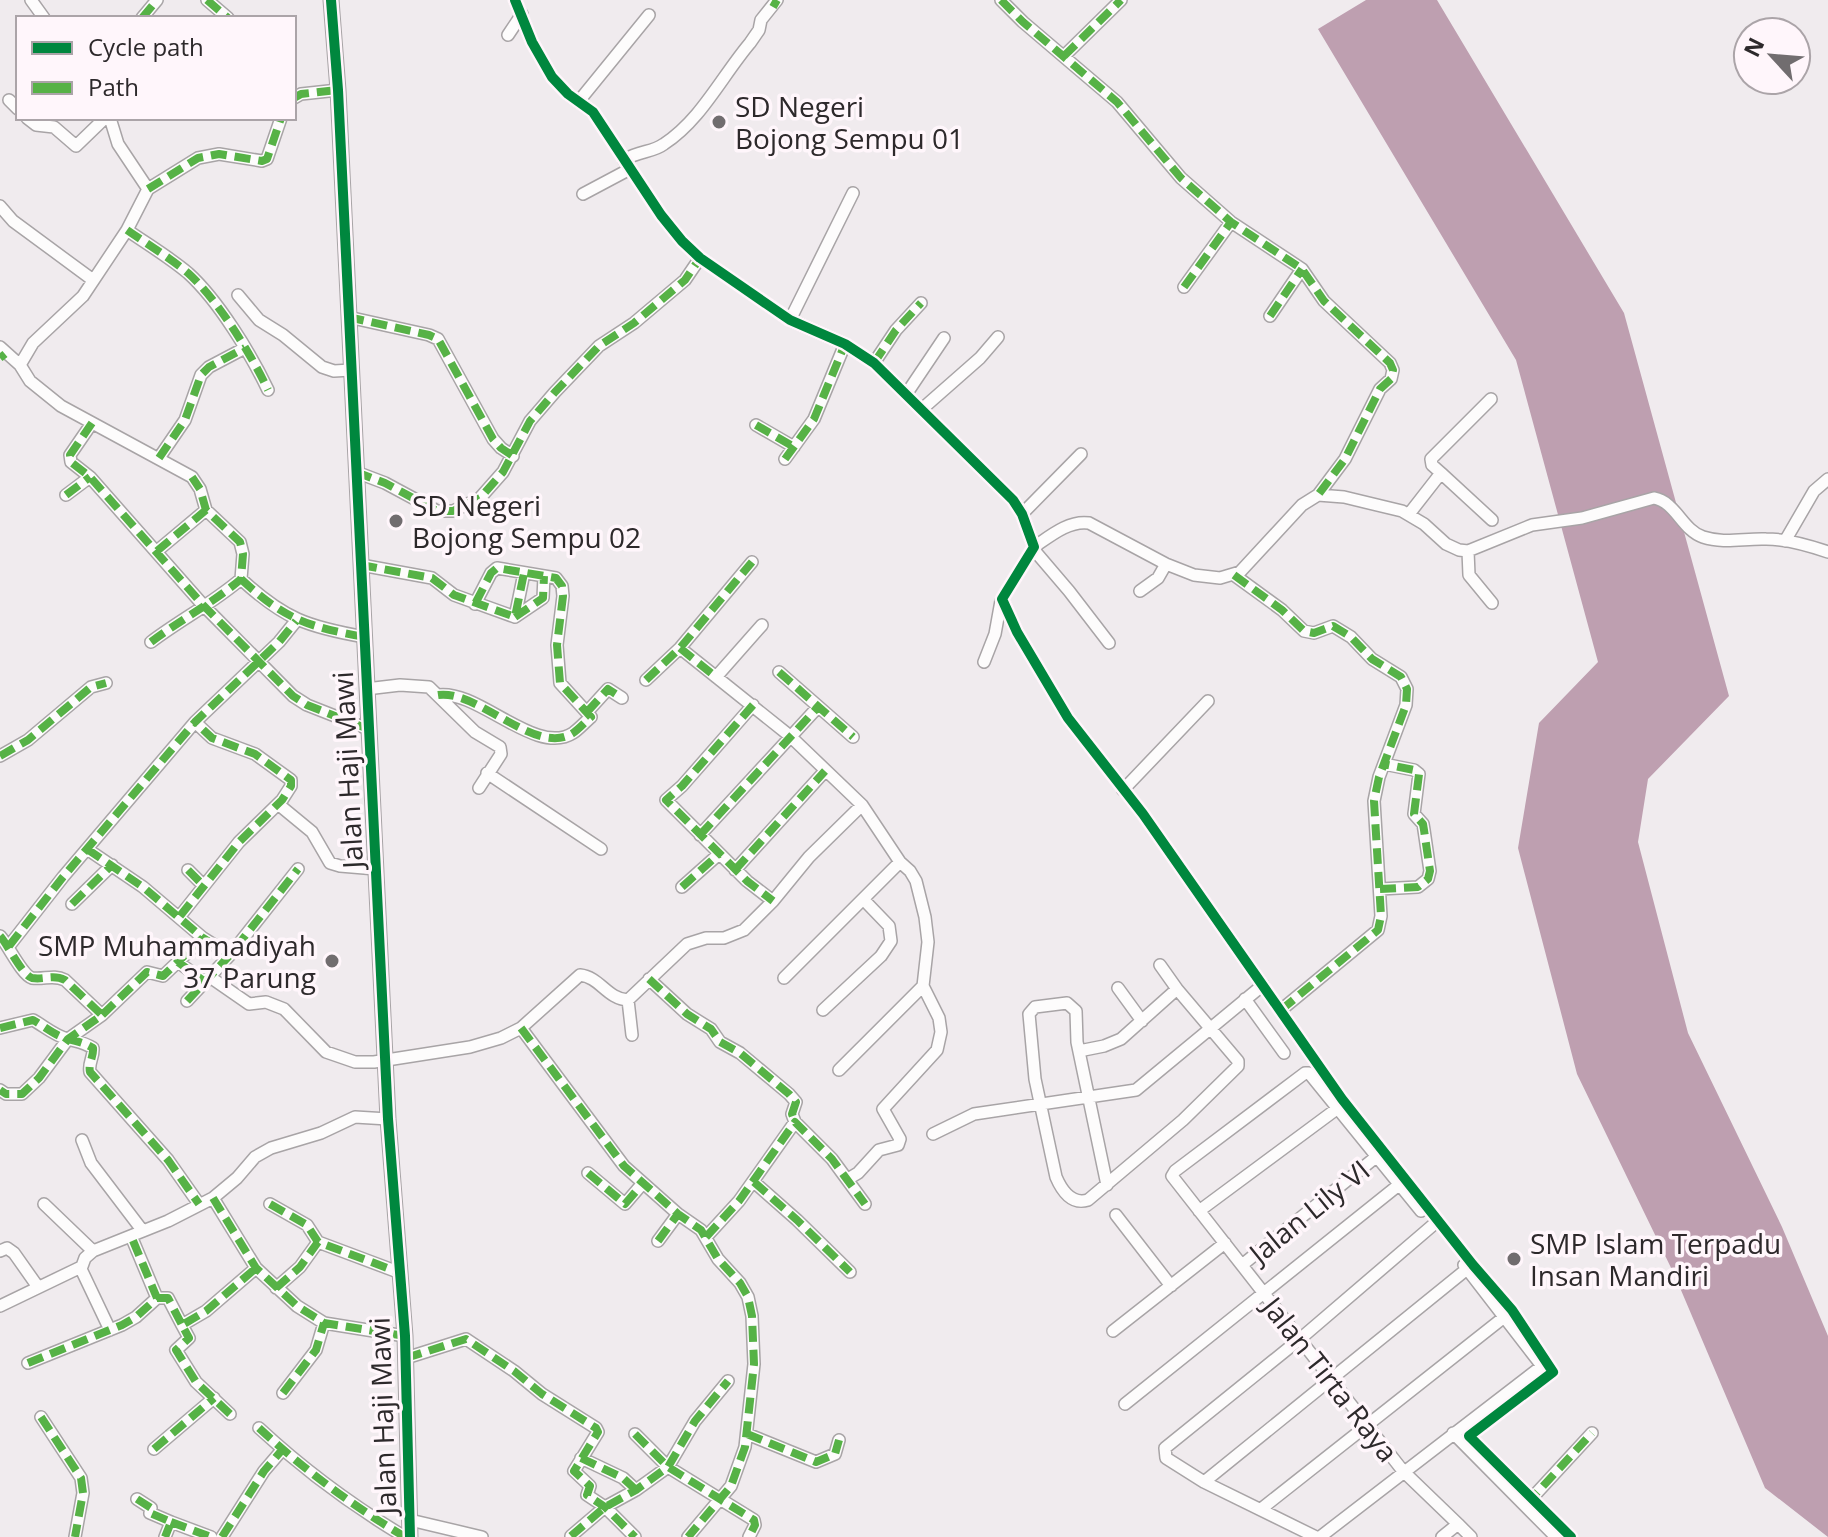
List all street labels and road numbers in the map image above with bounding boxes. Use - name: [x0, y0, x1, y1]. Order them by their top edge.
- street label: Jalan Haji Mawi: [323, 671, 371, 872]
- street label: Jalan Lily VI: [1238, 1151, 1377, 1273]
- street label: Jalan Tirta Raya: [1253, 1286, 1407, 1469]
- street label: Jalan Haji Mawi: [360, 1317, 405, 1518]

